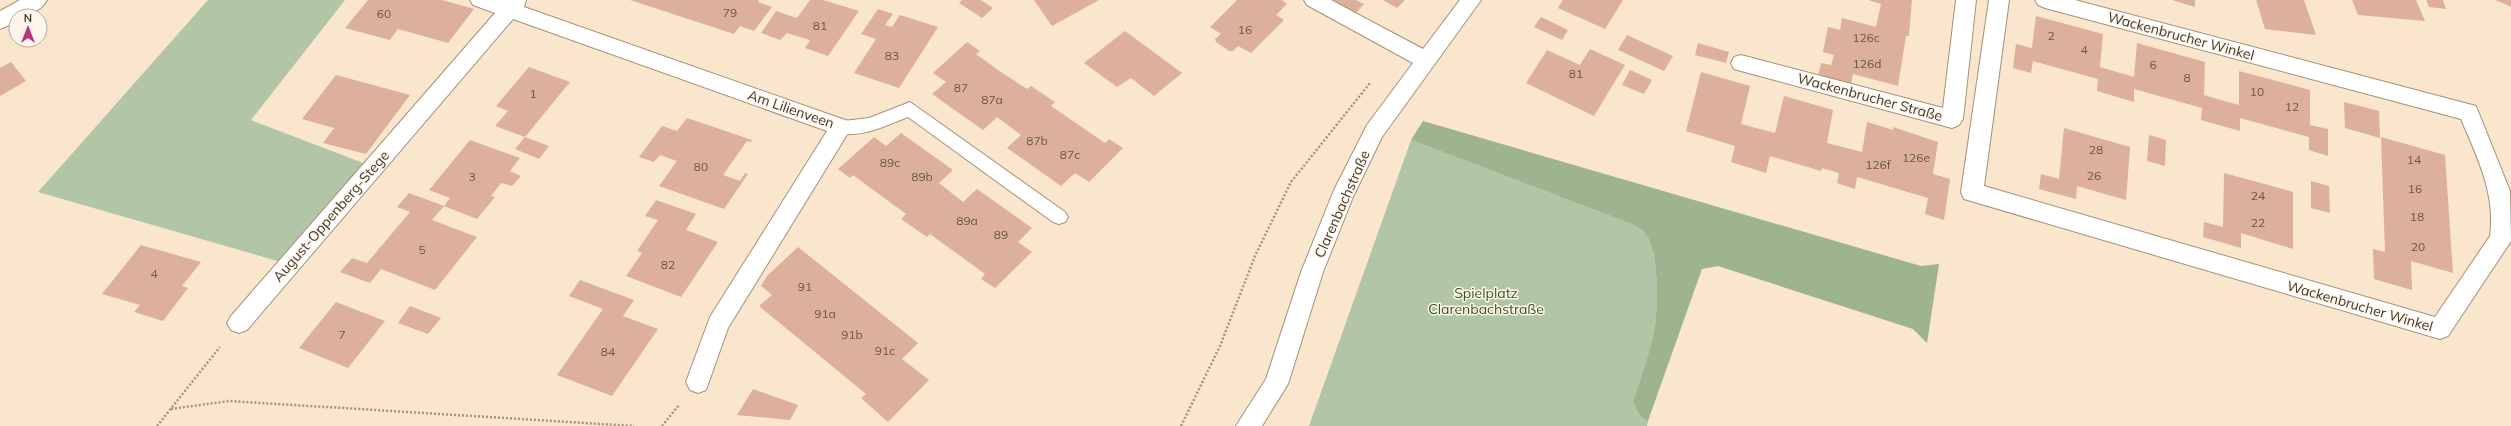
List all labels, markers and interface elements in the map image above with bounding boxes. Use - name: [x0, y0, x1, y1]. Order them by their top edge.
- house number: 79: [723, 5, 737, 20]
- house number: 60: [377, 6, 391, 21]
- north arrow: [8, 8, 48, 48]
- street label: Wackenbrucher Winkel: [2106, 8, 2256, 64]
- text: N: [24, 11, 32, 25]
- house number: 81: [813, 18, 827, 33]
- house number: 16: [1238, 22, 1252, 37]
- house number: 2: [2047, 28, 2055, 43]
- house number: 126c: [1852, 30, 1880, 45]
- house number: 4: [2080, 42, 2088, 57]
- house number: 83: [885, 48, 899, 63]
- house number: 126d: [1853, 56, 1881, 71]
- house number: 6: [2149, 57, 2157, 72]
- house number: 81: [1569, 66, 1583, 81]
- street label: Wackenbrucher Straße: [1795, 69, 1945, 125]
- house number: 8: [2183, 70, 2191, 85]
- house number: 87: [954, 80, 968, 95]
- house number: 10: [2250, 84, 2264, 99]
- house number: 1: [529, 86, 537, 101]
- street label: Am Lilienveen: [745, 86, 837, 132]
- house number: 87a: [981, 92, 1003, 107]
- house number: 12: [2285, 99, 2299, 114]
- house number: 87b: [1026, 133, 1048, 148]
- house number: 28: [2089, 142, 2103, 157]
- street label: August-Oppenberg-Stege: [269, 147, 393, 285]
- house number: 87c: [1060, 147, 1080, 162]
- street label: Clarenbachstraße: [1310, 147, 1374, 261]
- house number: 126e: [1902, 150, 1930, 165]
- house number: 14: [2407, 152, 2421, 167]
- house number: 89c: [880, 155, 900, 170]
- house number: 126f: [1865, 157, 1892, 172]
- house number: 80: [694, 159, 708, 174]
- house number: 26: [2087, 168, 2101, 183]
- house number: 3: [468, 169, 476, 184]
- house number: 89b: [911, 169, 933, 184]
- house number: 16: [2408, 181, 2422, 196]
- house number: 24: [2251, 188, 2265, 203]
- house number: 18: [2410, 209, 2424, 224]
- house number: 89a: [956, 213, 978, 228]
- house number: 22: [2251, 215, 2265, 230]
- house number: 89: [994, 227, 1008, 242]
- house number: 20: [2411, 239, 2425, 254]
- house number: 5: [418, 242, 426, 257]
- house number: 82: [661, 257, 675, 272]
- house number: 4: [150, 266, 158, 281]
- street label: Wackenbrucher Winkel: [2285, 277, 2435, 335]
- house number: 91: [798, 279, 812, 294]
- park label: Spielplatz Clarenbachstraße: [1428, 284, 1544, 318]
- house number: 91a: [814, 306, 836, 321]
- house number: 7: [338, 327, 346, 342]
- house number: 91b: [841, 327, 863, 342]
- house number: 91c: [875, 343, 895, 358]
- house number: 84: [601, 344, 615, 359]

